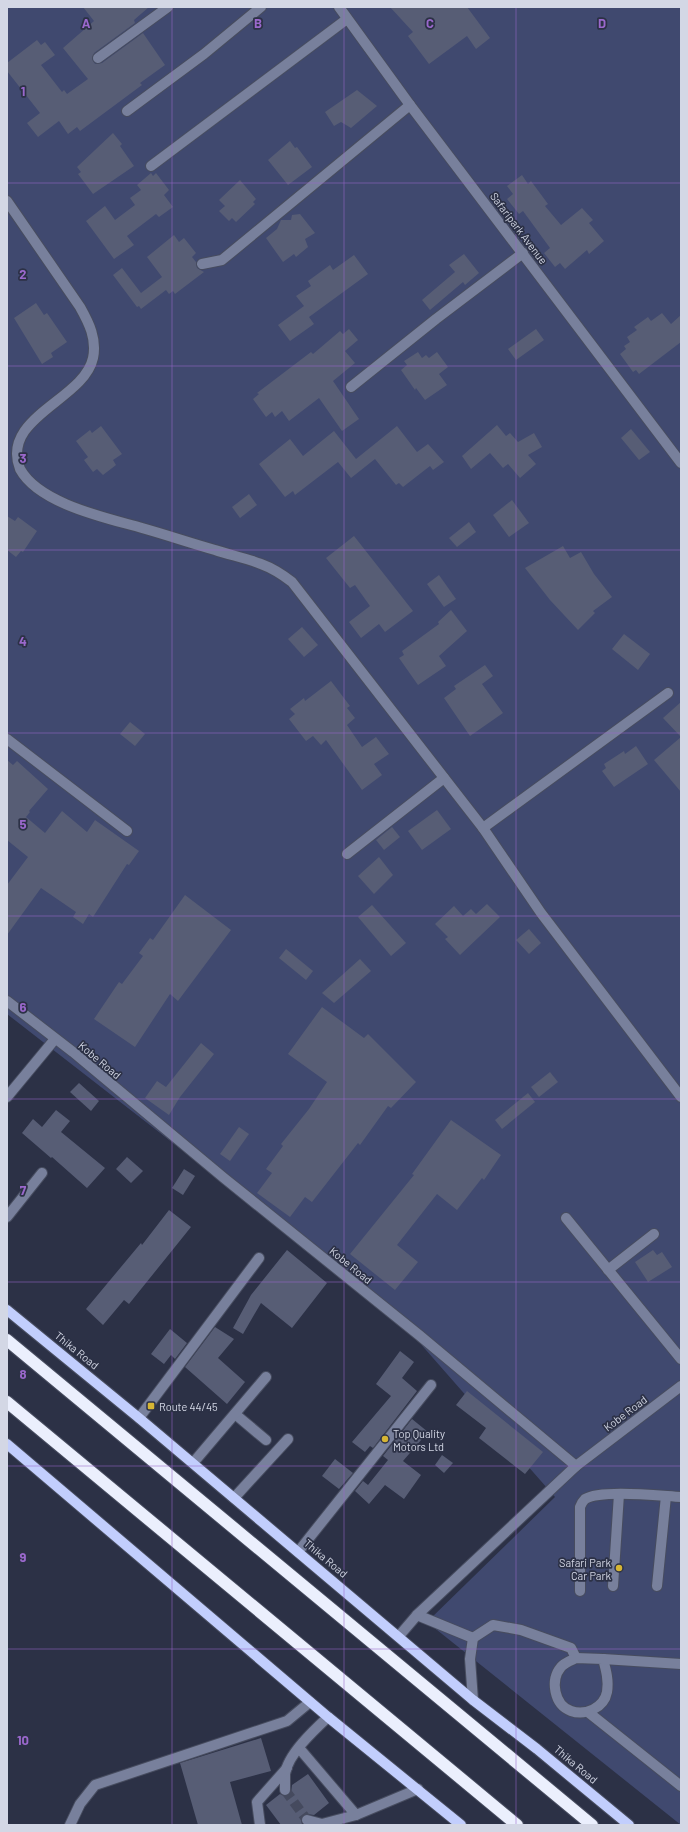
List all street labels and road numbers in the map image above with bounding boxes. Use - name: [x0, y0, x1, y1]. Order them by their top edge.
- street label: Safaripark Avenue: [488, 190, 550, 267]
- street label: Kobe Road: [76, 1039, 124, 1081]
- street label: Kobe Road: [327, 1244, 375, 1286]
- street label: Thika Road: [52, 1328, 102, 1372]
- street label: Kobe Road: [601, 1393, 649, 1433]
- street label: Thika Road: [302, 1536, 350, 1580]
- street label: Thika Road: [552, 1742, 600, 1786]

